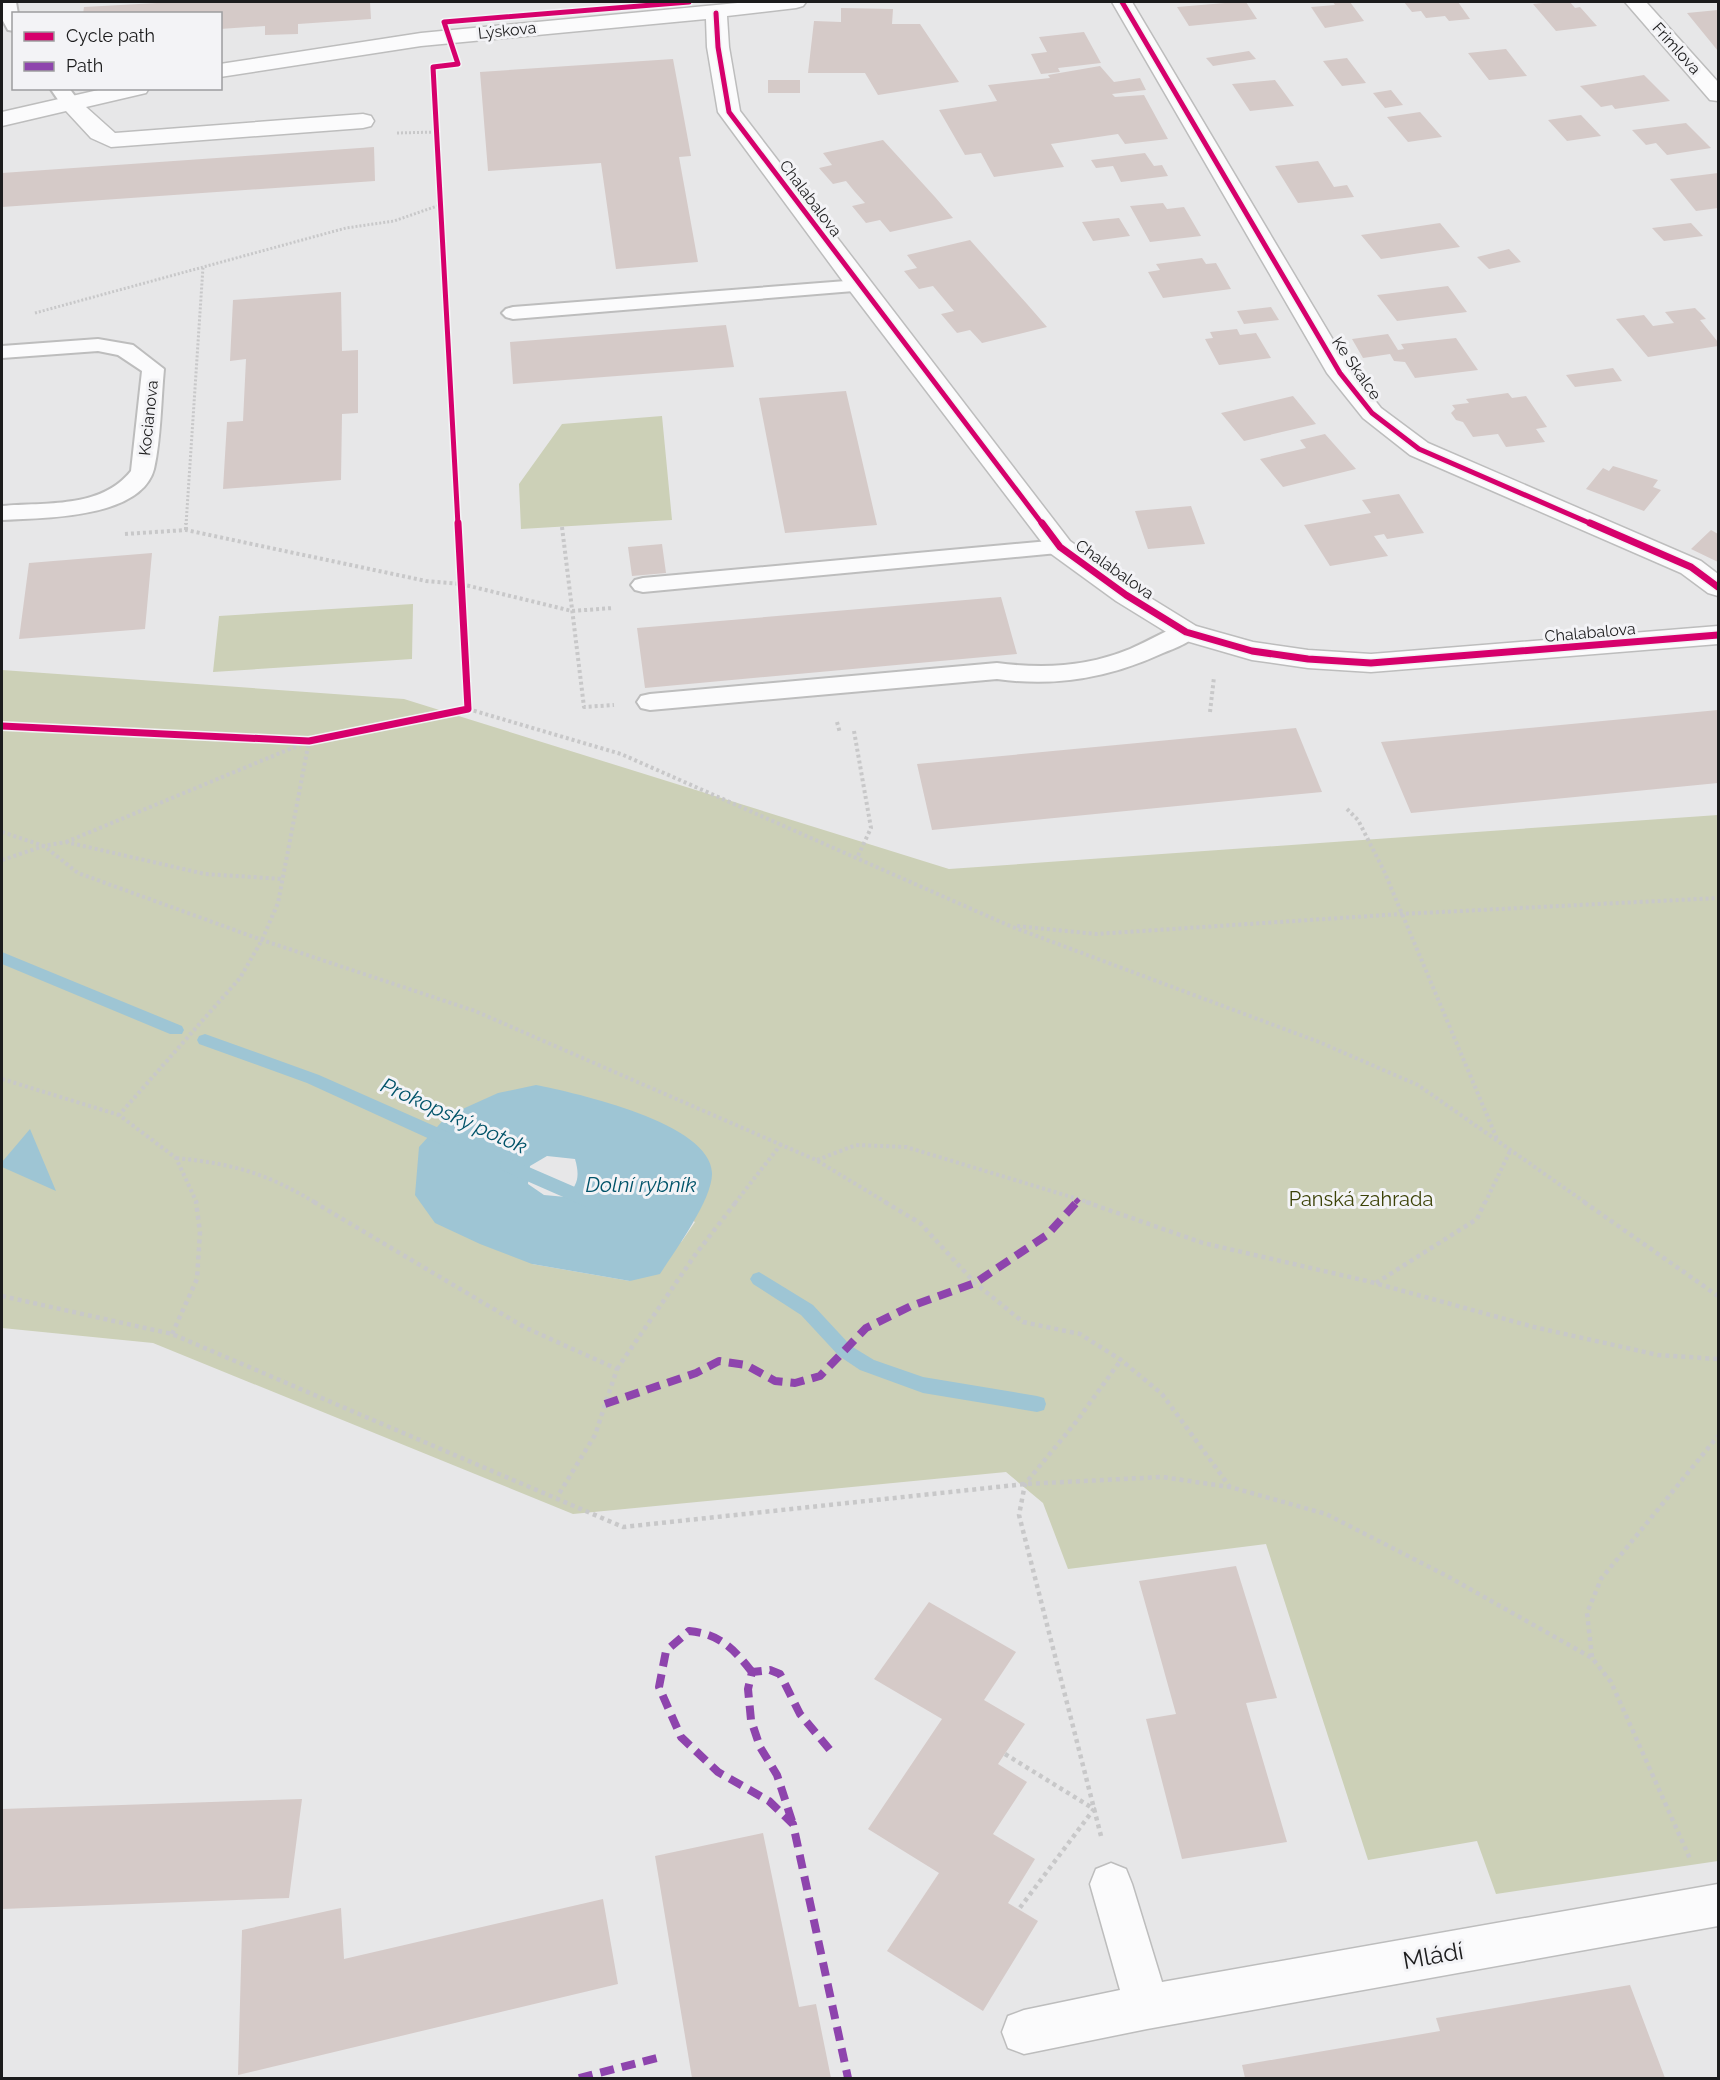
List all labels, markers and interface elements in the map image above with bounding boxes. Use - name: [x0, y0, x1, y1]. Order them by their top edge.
- legend: [12, 12, 222, 90]
- street label: Lýskova: [477, 18, 537, 43]
- street label: Frimlova: [1648, 18, 1705, 78]
- text: Cycle path: [66, 25, 155, 46]
- text: Path: [66, 55, 103, 76]
- street label: Chalabalova: [776, 156, 846, 240]
- street label: Ke Skalce: [1328, 333, 1385, 403]
- street label: Kocianova: [135, 379, 162, 457]
- street label: Chalabalova: [1072, 535, 1158, 603]
- street label: Chalabalova: [1544, 619, 1636, 646]
- water label: Prokopský potok: [377, 1072, 531, 1159]
- water label: Dolní rybník: [586, 1172, 696, 1197]
- park label: Panská zahrada: [1289, 1187, 1433, 1211]
- street label: Mládí: [1400, 1936, 1466, 1975]

